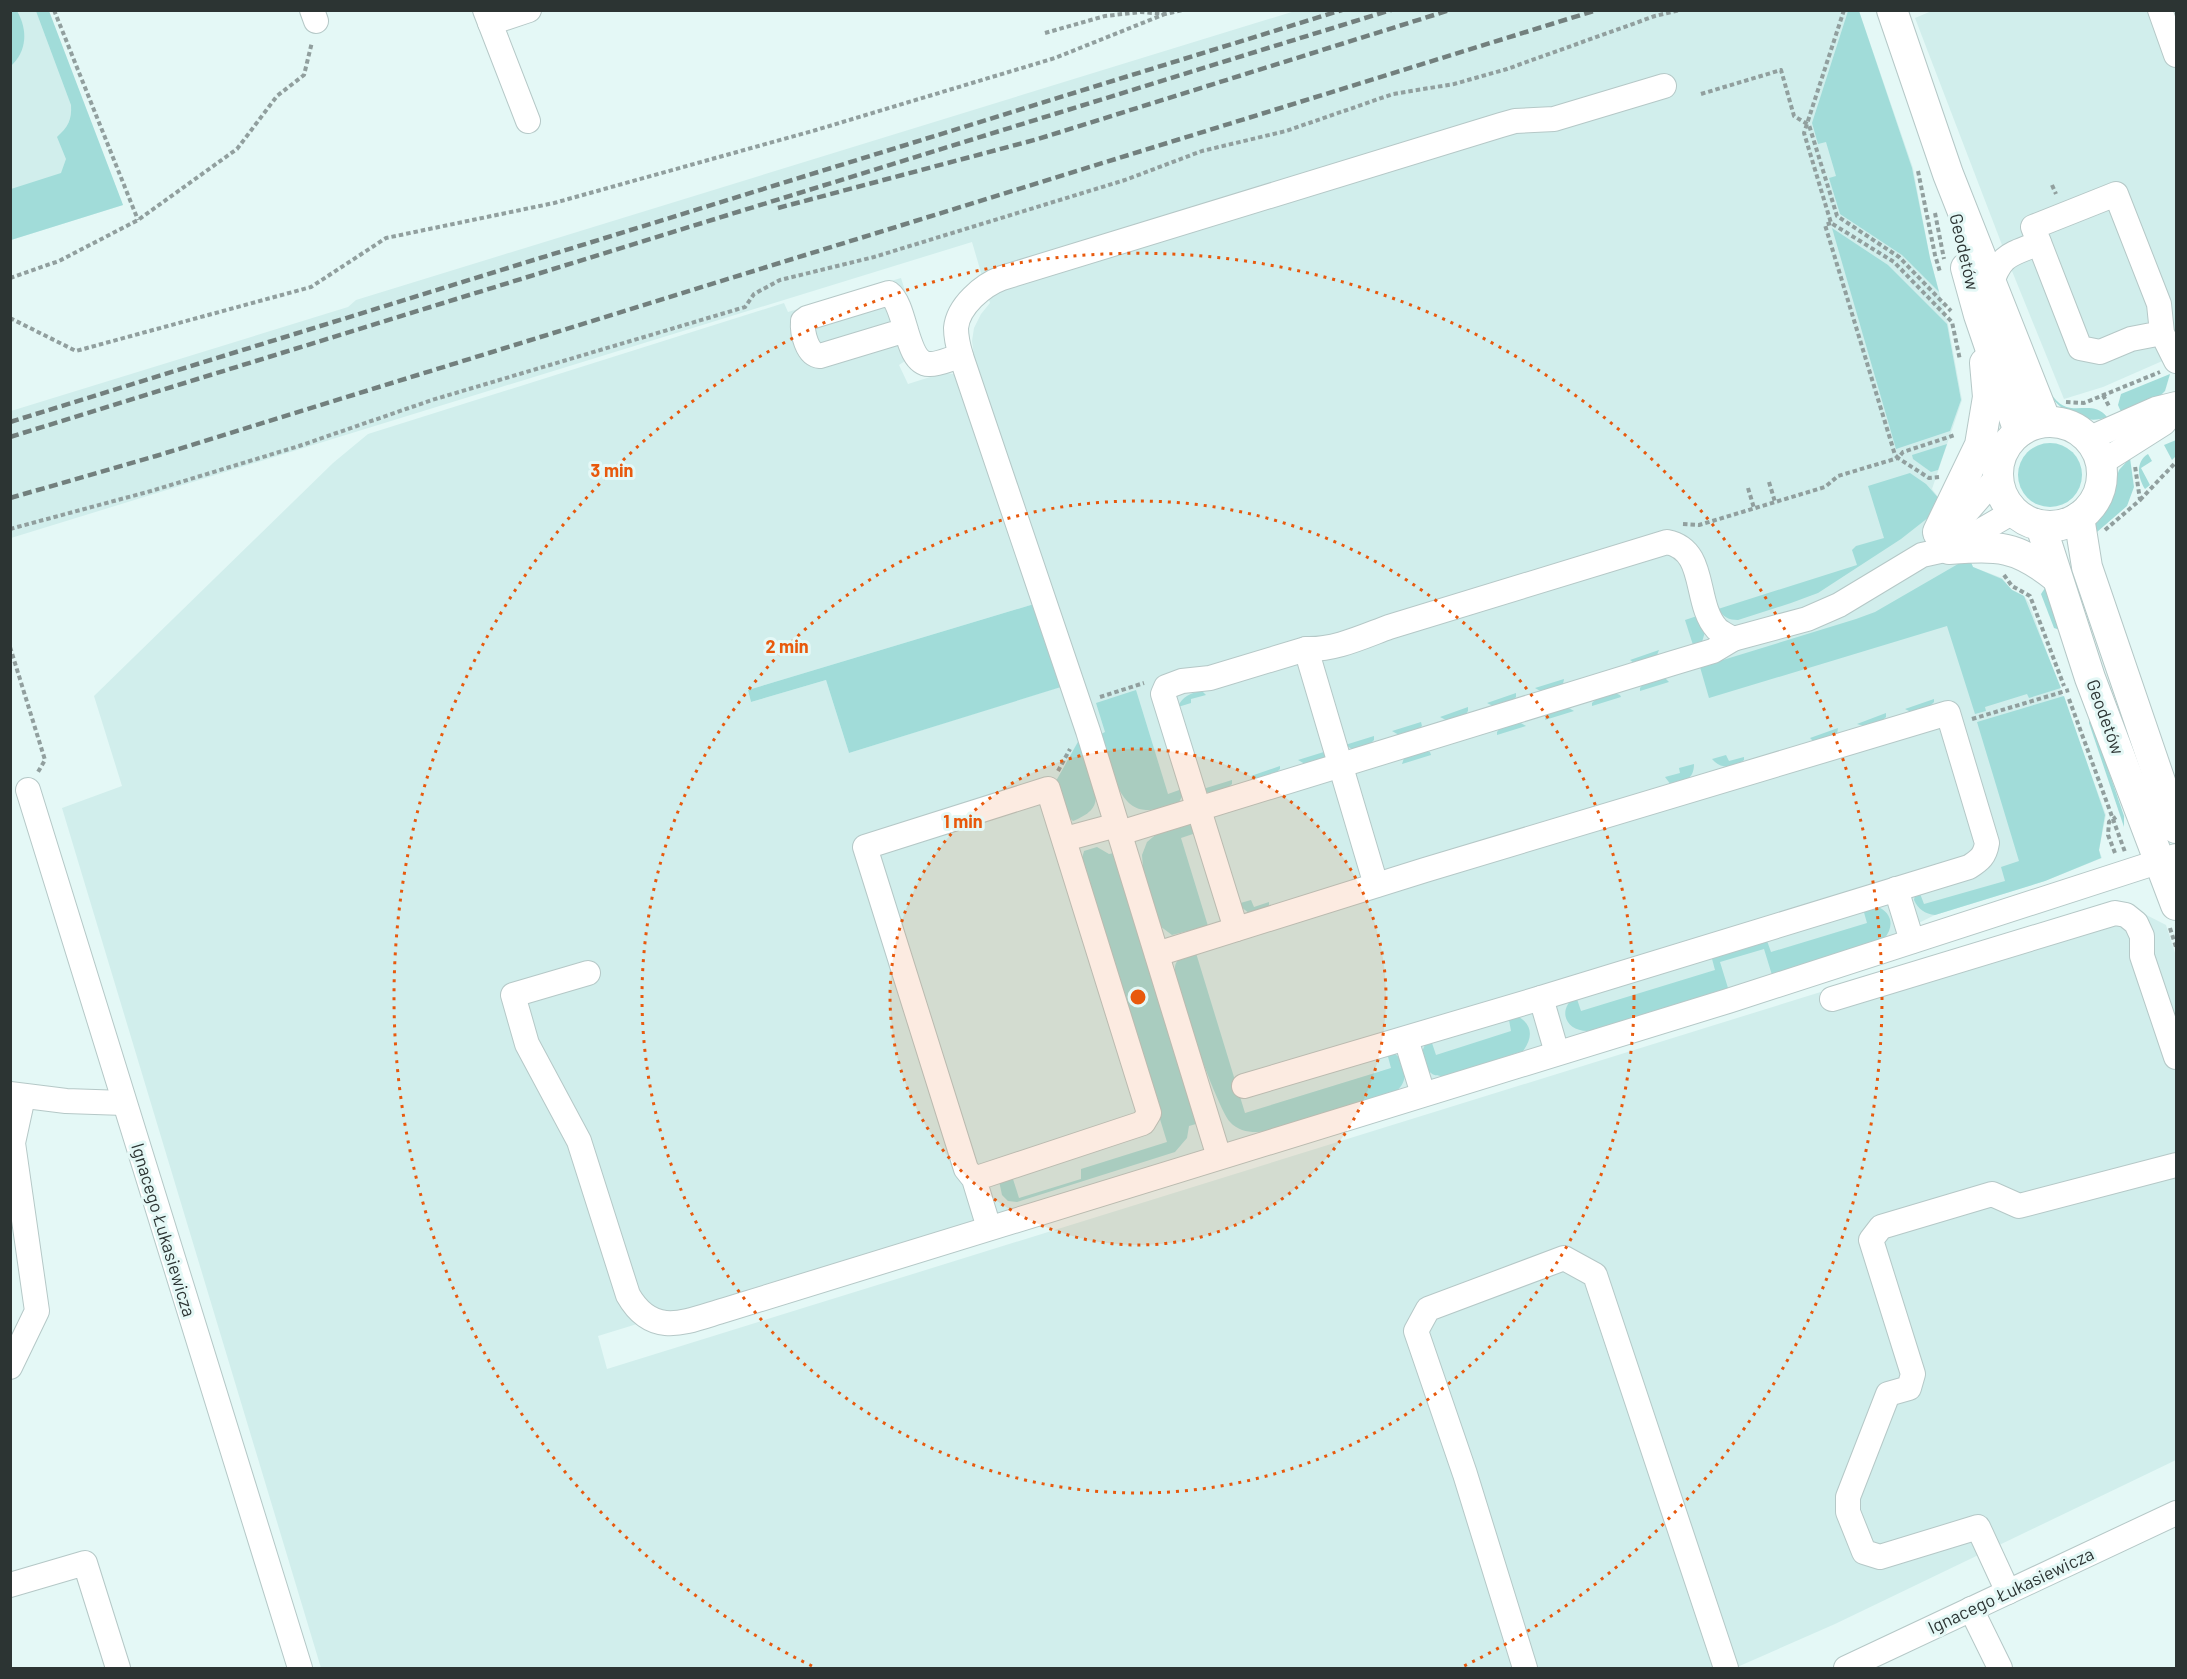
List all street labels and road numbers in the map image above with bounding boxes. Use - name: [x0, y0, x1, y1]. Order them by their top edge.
- street label: Geodetów: [1945, 211, 1984, 292]
- street label: Geodetów: [2082, 676, 2130, 757]
- street label: Ignacego Łukasiewicza: [127, 1140, 201, 1319]
- street label: Ignacego Łukasiewicza: [1924, 1542, 2097, 1638]

